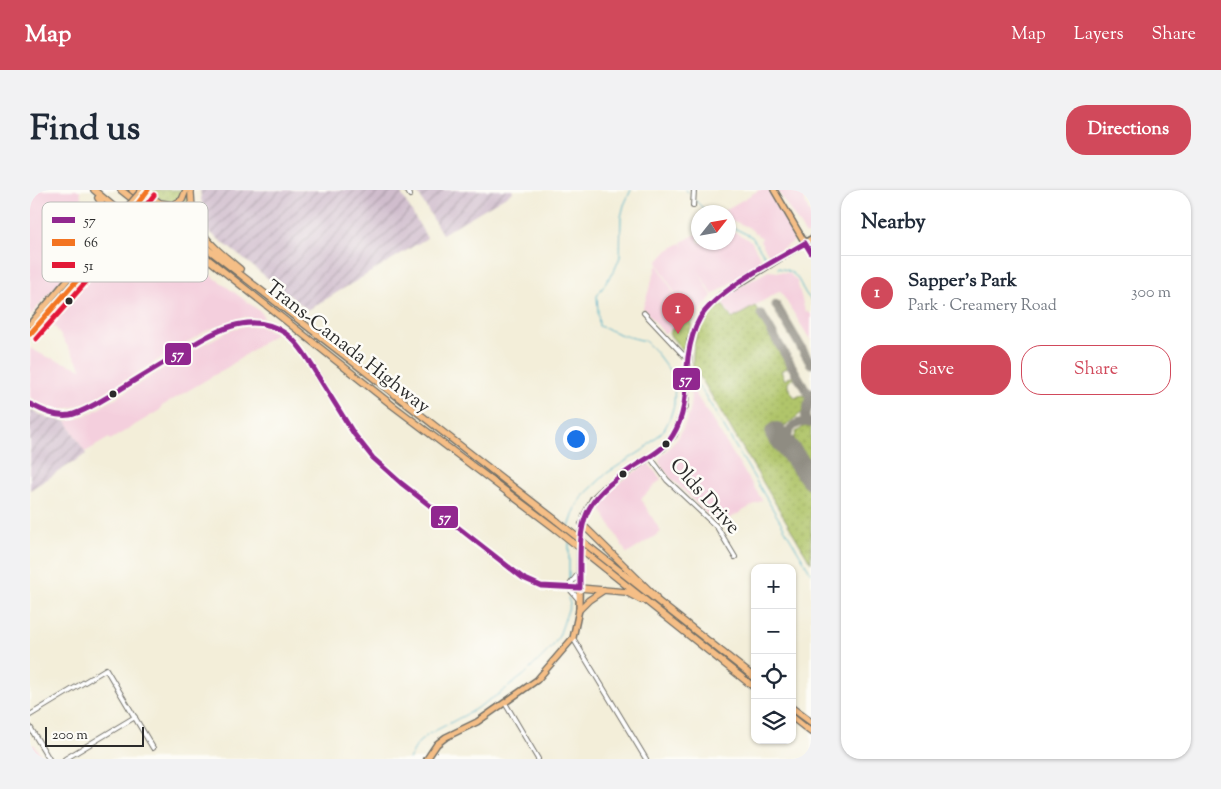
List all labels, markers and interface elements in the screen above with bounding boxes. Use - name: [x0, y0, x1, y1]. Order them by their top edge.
- text: Map: [25, 18, 71, 52]
- text: Map: [1011, 22, 1046, 48]
- text: Layers: [1074, 22, 1124, 48]
- text: Share: [1152, 22, 1196, 48]
- text: Find us: [30, 105, 140, 156]
- button: Directions: [1066, 105, 1191, 155]
- legend: [42, 202, 208, 282]
- north arrow: [691, 205, 736, 250]
- text: Nearby: [861, 208, 926, 238]
- text: 57: [83, 212, 96, 232]
- text: 66: [84, 234, 98, 254]
- text: 51: [83, 257, 94, 277]
- text: Sapper's Park: [908, 268, 1017, 295]
- street label: Trans-Canada Highway: [258, 274, 436, 422]
- text: 1: [874, 282, 880, 305]
- text: 300 m: [1131, 282, 1171, 305]
- pin: 1: [662, 293, 694, 334]
- text: Park · Creamery Road: [908, 295, 1057, 318]
- unlabelled marker: [64, 296, 74, 306]
- line badge: 57: [164, 342, 192, 366]
- button: Save: [861, 345, 1011, 395]
- button: Share: [1021, 345, 1171, 395]
- text: 57: [171, 346, 185, 366]
- line badge: 57: [672, 367, 701, 391]
- text: 57: [679, 371, 693, 391]
- unlabelled marker: [108, 389, 118, 399]
- your location: [563, 426, 589, 452]
- unlabelled marker: [661, 439, 671, 449]
- street label: Olds Drive: [662, 452, 746, 542]
- unlabelled marker: [618, 469, 628, 479]
- line badge: 57: [430, 505, 459, 529]
- text: 57: [438, 509, 452, 529]
- map controls: [751, 564, 796, 744]
- button: +: [751, 564, 796, 609]
- button: −: [751, 609, 796, 654]
- button: locate: [751, 654, 796, 699]
- button: layers: [751, 699, 796, 744]
- scale bar: [45, 724, 144, 747]
- text: 200 m: [52, 726, 88, 746]

